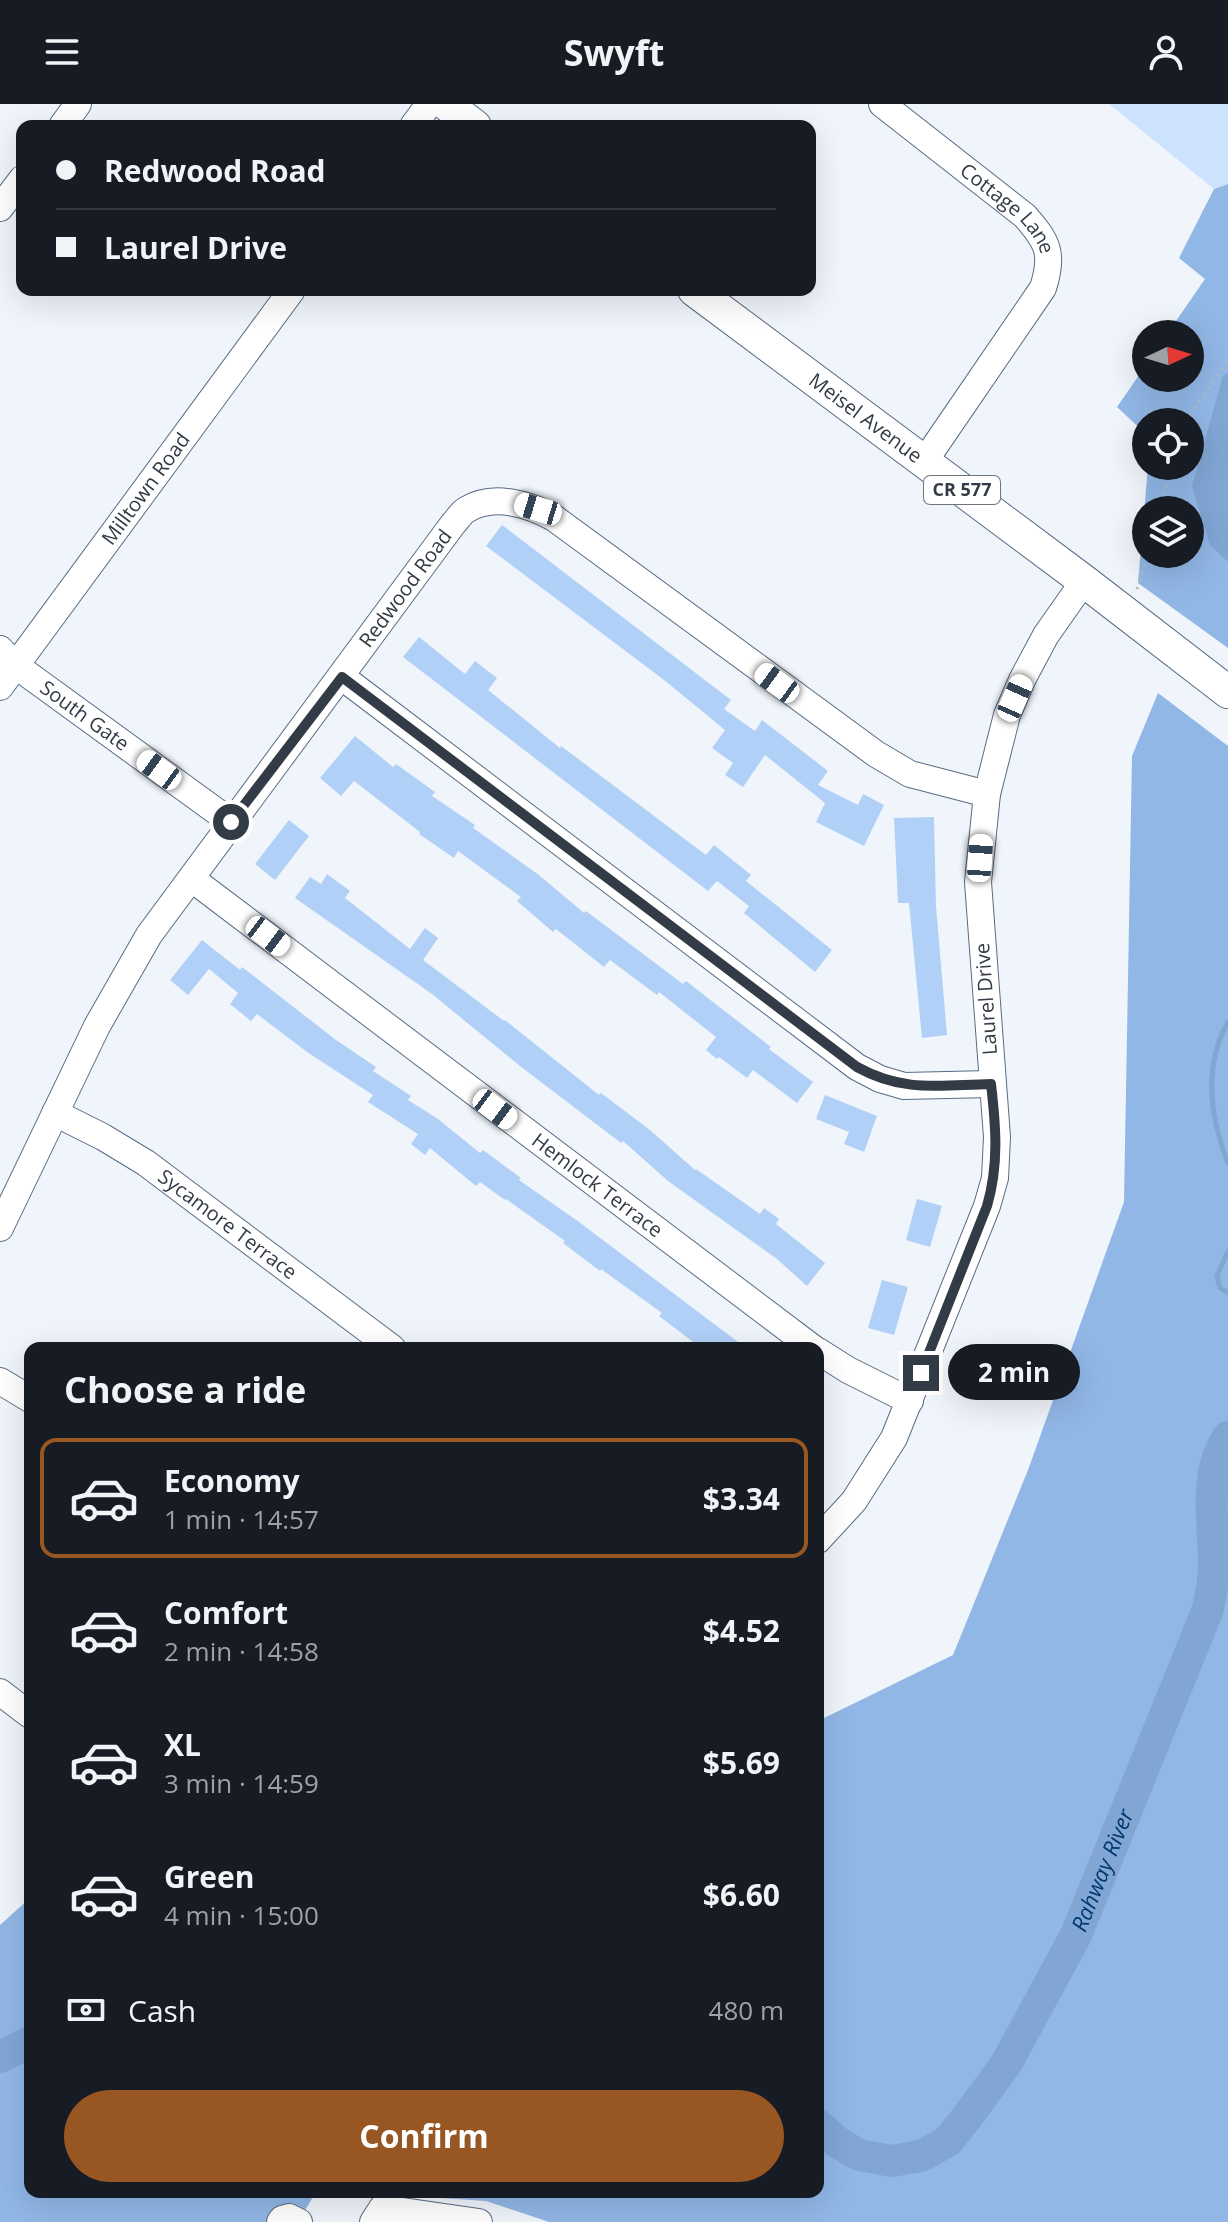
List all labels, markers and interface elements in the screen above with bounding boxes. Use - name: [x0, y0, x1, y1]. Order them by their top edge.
- text: Swyft: [564, 28, 664, 77]
- icon: menu: [40, 30, 84, 74]
- icon: person: [1144, 30, 1188, 74]
- text: Redwood Road: [104, 150, 326, 191]
- street label: Cottage Lane: [955, 156, 1061, 257]
- text: Laurel Drive: [104, 227, 287, 268]
- north arrow: [1132, 320, 1204, 392]
- map controls: [1132, 320, 1204, 568]
- street label: Meisel Avenue: [804, 366, 928, 469]
- button: locate: [1132, 408, 1204, 480]
- street label: Milltown Road: [95, 427, 196, 550]
- road number: CR 577: [924, 476, 1000, 504]
- car: [512, 491, 564, 527]
- button: layers: [1132, 496, 1204, 568]
- street label: Redwood Road: [352, 524, 458, 653]
- car: [751, 659, 803, 707]
- car: [994, 671, 1036, 725]
- street label: South Gate: [35, 674, 135, 757]
- car: [133, 746, 185, 794]
- route start: [213, 804, 249, 840]
- car: [966, 833, 994, 883]
- car: [242, 912, 294, 960]
- street label: Laurel Drive: [968, 942, 1003, 1056]
- car: [469, 1085, 521, 1133]
- street label: Hemlock Terrace: [527, 1127, 669, 1243]
- street label: Sycamore Terrace: [153, 1163, 303, 1285]
- callout: 2 min: [949, 1345, 1081, 1401]
- text: 2 min: [978, 1354, 1050, 1390]
- route end: [903, 1355, 939, 1391]
- text: Choose a ride: [64, 1365, 306, 1414]
- text: Economy: [164, 1460, 300, 1501]
- icon: car: [68, 1462, 140, 1534]
- text: $3.34: [703, 1478, 780, 1519]
- text: 1 min · 14:57: [164, 1501, 319, 1537]
- text: Comfort: [164, 1592, 288, 1633]
- icon: car: [68, 1594, 140, 1666]
- text: $4.52: [703, 1610, 780, 1651]
- text: 2 min · 14:58: [164, 1633, 319, 1669]
- text: XL: [164, 1724, 201, 1765]
- icon: car: [68, 1726, 140, 1798]
- text: $5.69: [703, 1742, 780, 1783]
- text: 3 min · 14:59: [164, 1765, 319, 1801]
- water label: Rahway River: [1063, 1803, 1140, 1936]
- text: Green: [164, 1856, 255, 1897]
- icon: car: [68, 1858, 140, 1930]
- text: $6.60: [703, 1874, 780, 1915]
- text: 4 min · 15:00: [164, 1897, 319, 1933]
- icon: cash: [64, 1988, 108, 2032]
- text: Cash: [128, 1990, 196, 2031]
- text: 480 m: [709, 1992, 784, 2028]
- button: Confirm: [64, 2090, 784, 2182]

